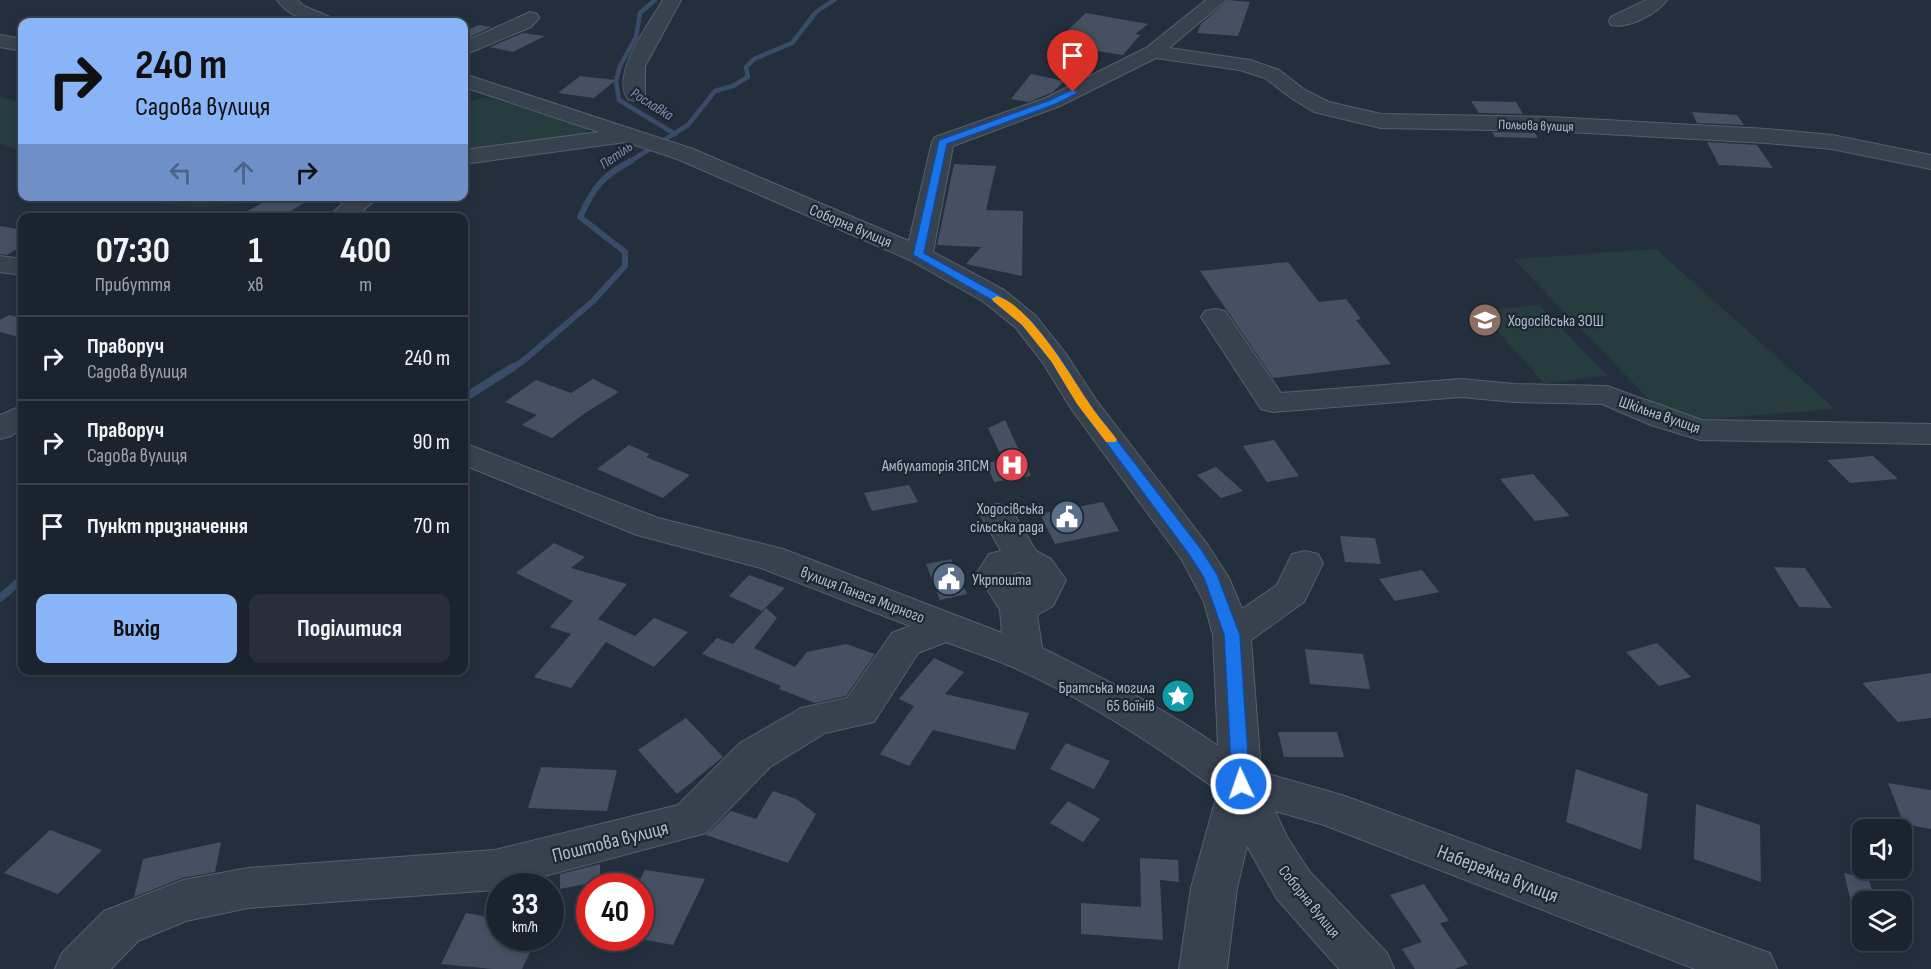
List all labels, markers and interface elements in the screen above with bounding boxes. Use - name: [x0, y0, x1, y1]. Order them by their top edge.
- pin: [1047, 30, 1098, 92]
- icon: arrive: [1056, 39, 1089, 72]
- text: 240 m: [135, 40, 227, 91]
- icon: right: [36, 42, 114, 120]
- water label: Рославка: [627, 84, 677, 125]
- text: Садова вулиця: [135, 91, 270, 123]
- street label: Польова вулиця: [1498, 116, 1574, 135]
- water label: Петіль: [596, 137, 637, 174]
- icon: left: [164, 156, 197, 189]
- icon: ahead: [227, 156, 260, 189]
- icon: right: [290, 156, 323, 189]
- street label: Соборна вулиця: [806, 201, 894, 252]
- text: 07:30: [96, 230, 170, 273]
- text: 1: [249, 230, 263, 273]
- text: 400: [340, 230, 391, 273]
- text: Прибуття: [95, 273, 171, 297]
- text: хв: [248, 273, 264, 297]
- text: m: [359, 273, 372, 297]
- school or university icon: Ходосівська ЗОШ: [1467, 302, 1503, 338]
- place label: Ходосівська ЗОШ: [1507, 312, 1604, 331]
- text: Праворуч: [87, 333, 164, 360]
- icon: right: [36, 342, 69, 375]
- text: 240 m: [404, 345, 450, 372]
- text: Садова вулиця: [87, 360, 187, 384]
- street label: Шкільна вулиця: [1616, 393, 1703, 438]
- text: Праворуч: [87, 417, 164, 444]
- icon: right: [36, 426, 69, 459]
- text: 90 m: [413, 429, 450, 456]
- text: Садова вулиця: [87, 444, 187, 468]
- hospital icon: Амбулаторія ЗПСМ: [994, 447, 1030, 483]
- place label: Амбулаторія ЗПСМ: [881, 457, 989, 476]
- public building icon: Ходосівська сільська рада: [1049, 499, 1085, 535]
- place label: Ходосівська сільська рада: [970, 500, 1044, 537]
- icon: arrive: [36, 510, 69, 543]
- text: Пункт призначення: [87, 513, 248, 540]
- text: 70 m: [414, 513, 450, 540]
- public building icon: Укрпошта: [931, 561, 967, 597]
- street label: вулиця Панаса Мирного: [798, 563, 927, 628]
- place label: Укрпошта: [972, 571, 1032, 590]
- button: Вихід: [36, 594, 237, 663]
- button: Поділитися: [249, 594, 450, 663]
- place icon: Братська могила 65 воїнів: [1160, 678, 1196, 714]
- place label: Братська могила 65 воїнів: [1058, 679, 1155, 716]
- position arrow: [1209, 752, 1273, 816]
- street label: Поштова вулиця: [550, 816, 671, 868]
- map controls: [1852, 819, 1912, 951]
- button: sound: [1852, 819, 1912, 879]
- street label: Набережна вулиця: [1434, 840, 1562, 908]
- street label: Соборна вулиця: [1274, 862, 1344, 942]
- speed limit sign: 40: [576, 873, 654, 951]
- text: 33: [512, 887, 538, 923]
- button: layers: [1852, 891, 1912, 951]
- text: km/h: [512, 918, 538, 937]

